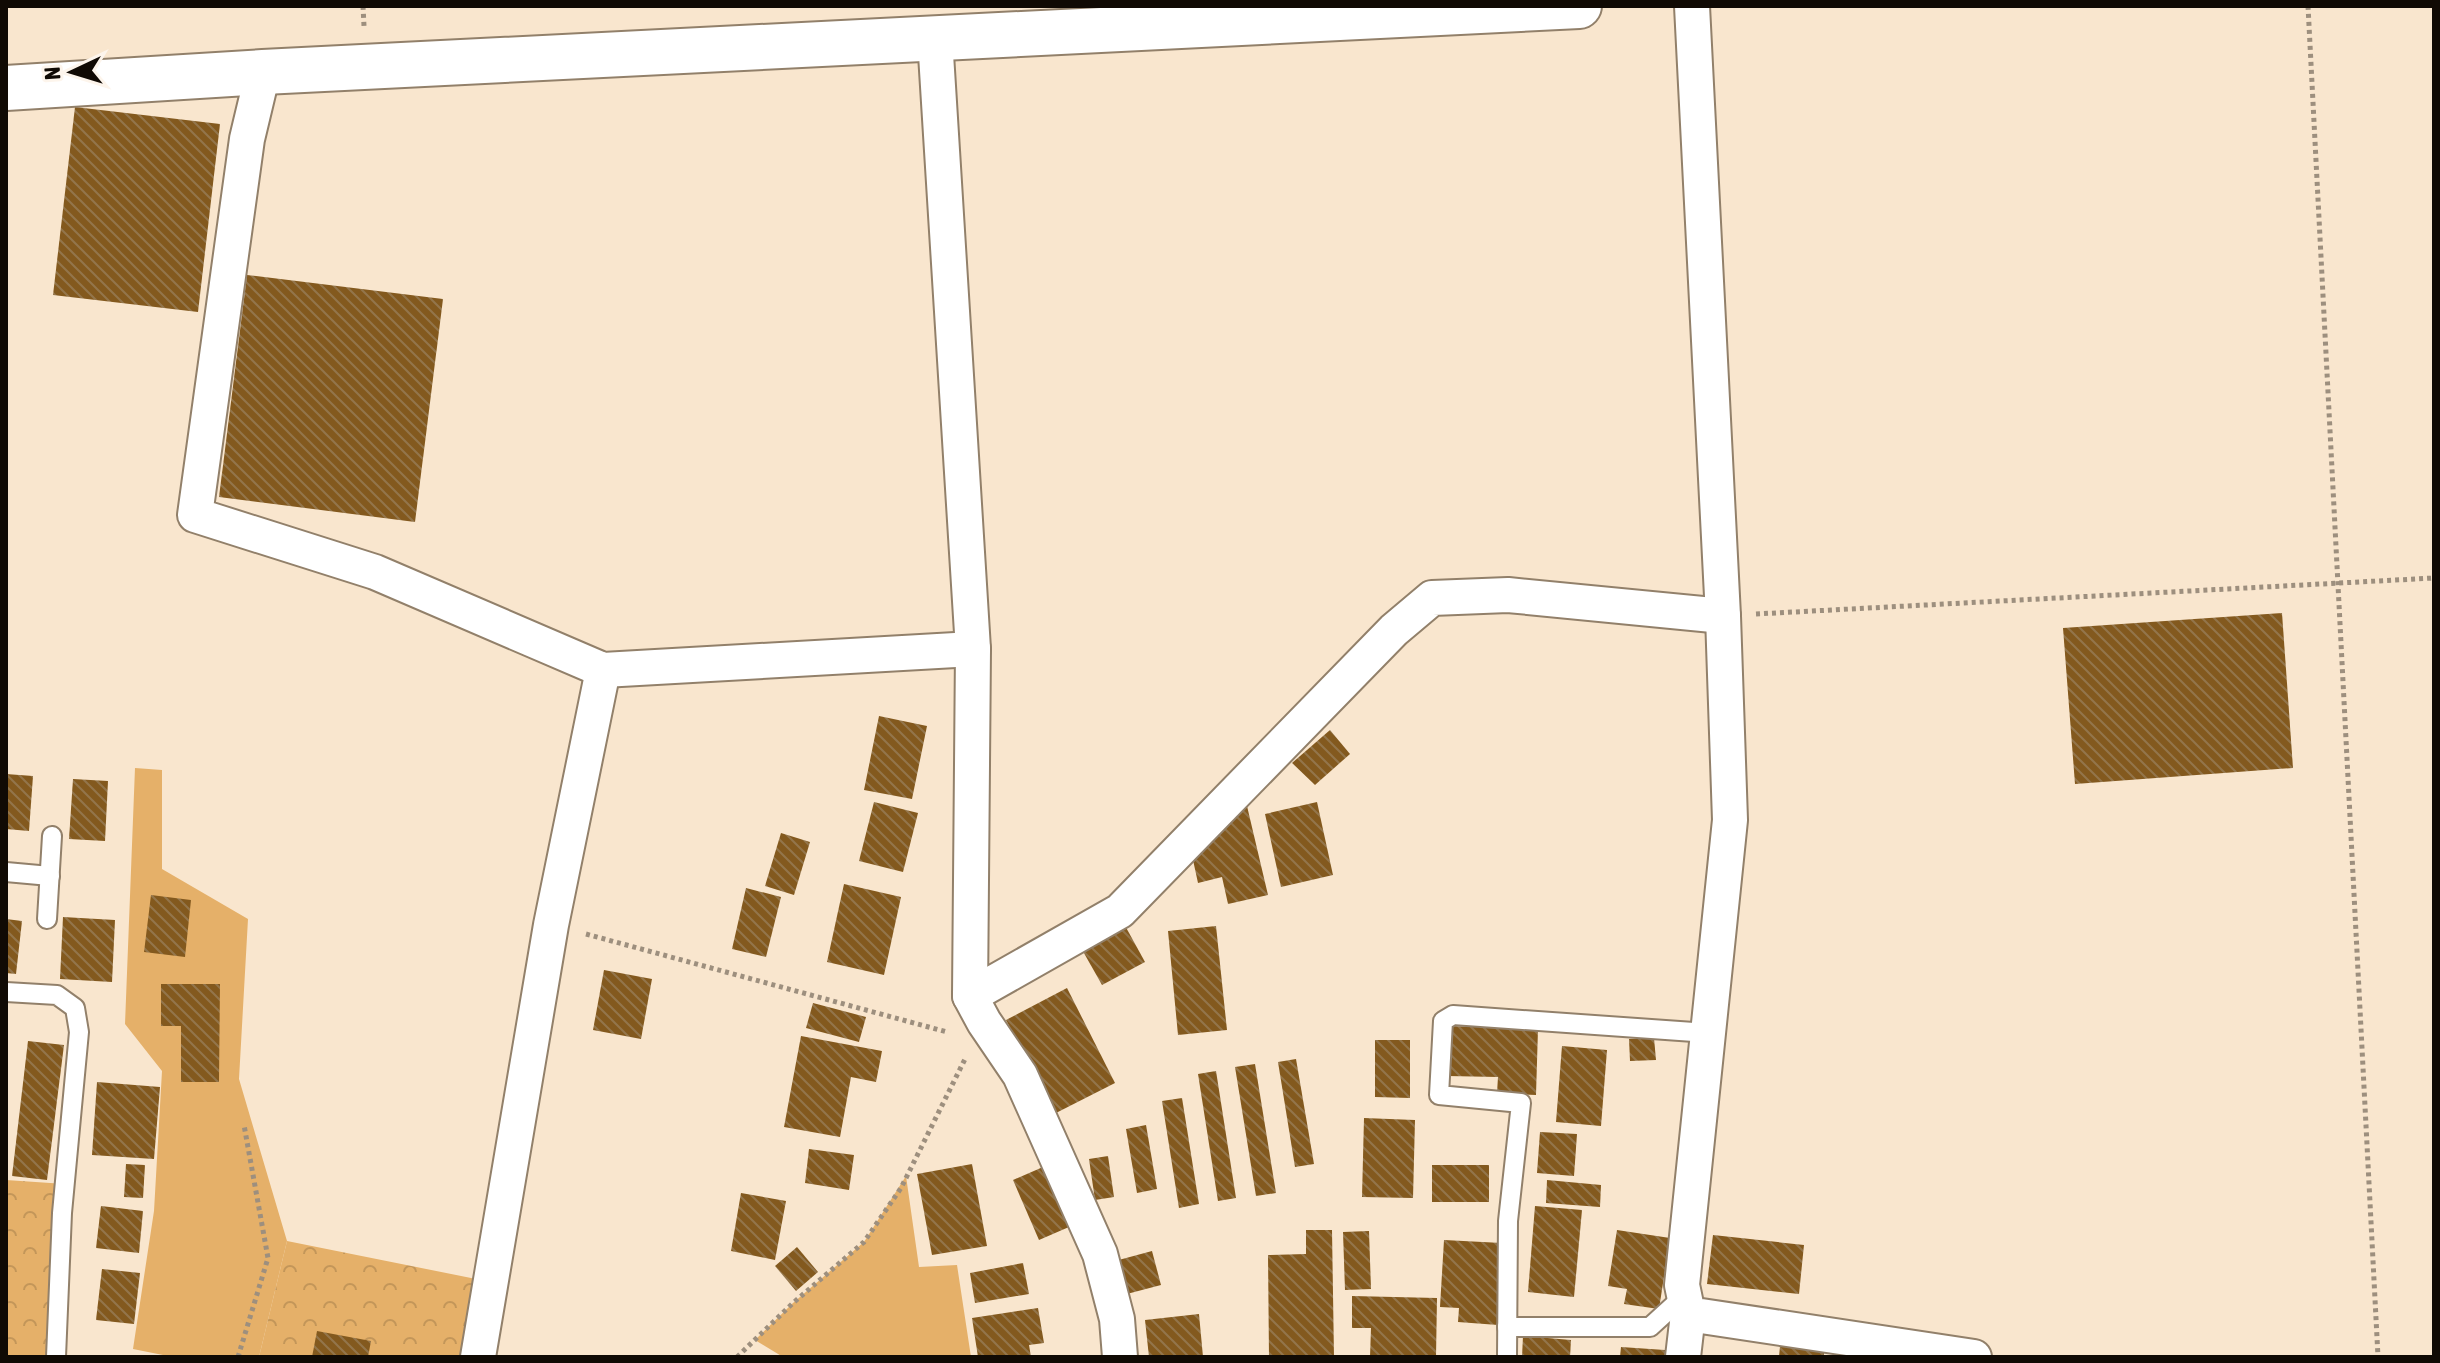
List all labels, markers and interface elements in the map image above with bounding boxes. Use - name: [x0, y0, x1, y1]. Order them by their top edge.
- north arrow: [32, 32, 112, 112]
- text: N: [39, 66, 65, 81]

